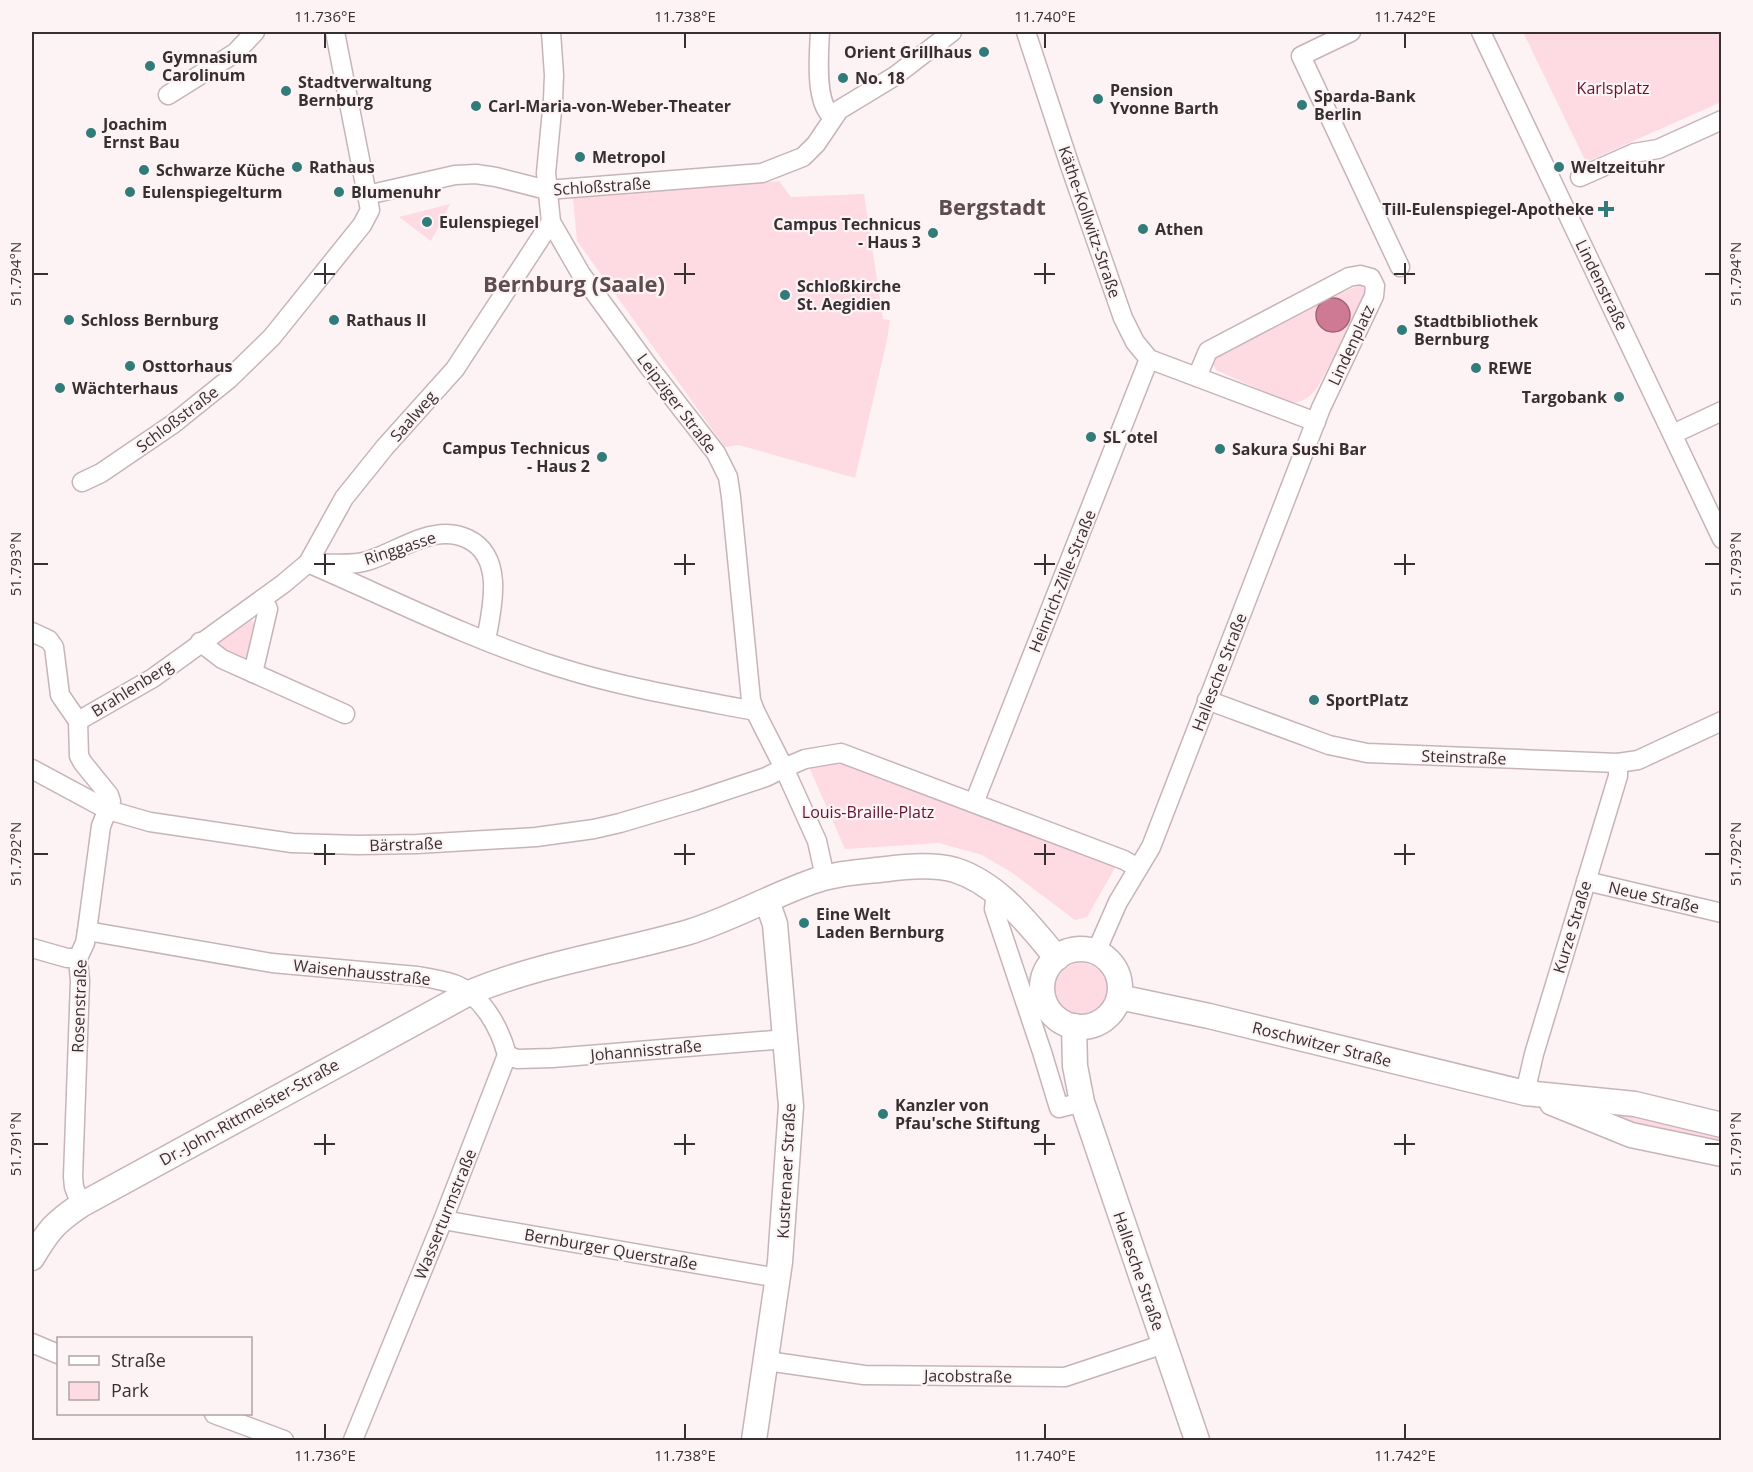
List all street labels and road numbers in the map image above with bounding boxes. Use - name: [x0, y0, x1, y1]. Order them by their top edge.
- street label: Käthe-Kollwitz-Straße: [1054, 143, 1126, 301]
- street label: Schloßstraße: [553, 172, 651, 200]
- street label: Lindenstraße: [1571, 236, 1633, 334]
- street label: Lindenplatz: [1323, 301, 1379, 389]
- street label: Leipziger Straße: [632, 348, 722, 458]
- street label: Schloßstraße: [131, 381, 223, 457]
- street label: Saalweg: [385, 386, 441, 446]
- street label: Heinrich-Zille-Straße: [1023, 506, 1101, 656]
- street label: Ringgasse: [361, 526, 439, 570]
- street label: Hallesche Straße: [1186, 610, 1252, 734]
- street label: Brahlenberg: [87, 654, 177, 722]
- street label: Steinstraße: [1421, 745, 1507, 769]
- street label: Bärstraße: [369, 832, 443, 856]
- street label: Neue Straße: [1606, 876, 1702, 918]
- street label: Kurze Straße: [1547, 878, 1597, 976]
- street label: Waisenhausstraße: [292, 954, 432, 990]
- street label: Rosenstraße: [66, 959, 92, 1053]
- street label: Roschwitzer Straße: [1250, 1016, 1394, 1072]
- street label: Johannisstraße: [587, 1034, 703, 1066]
- street label: Dr.-John-Rittmeister-Straße: [155, 1053, 343, 1171]
- street label: Kustrenaer Straße: [771, 1103, 801, 1239]
- street label: Wasserturmstraße: [409, 1145, 481, 1283]
- street label: Hallesche Straße: [1108, 1208, 1170, 1334]
- street label: Bernburger Querstraße: [523, 1223, 699, 1275]
- street label: Jacobstraße: [922, 1364, 1012, 1388]

